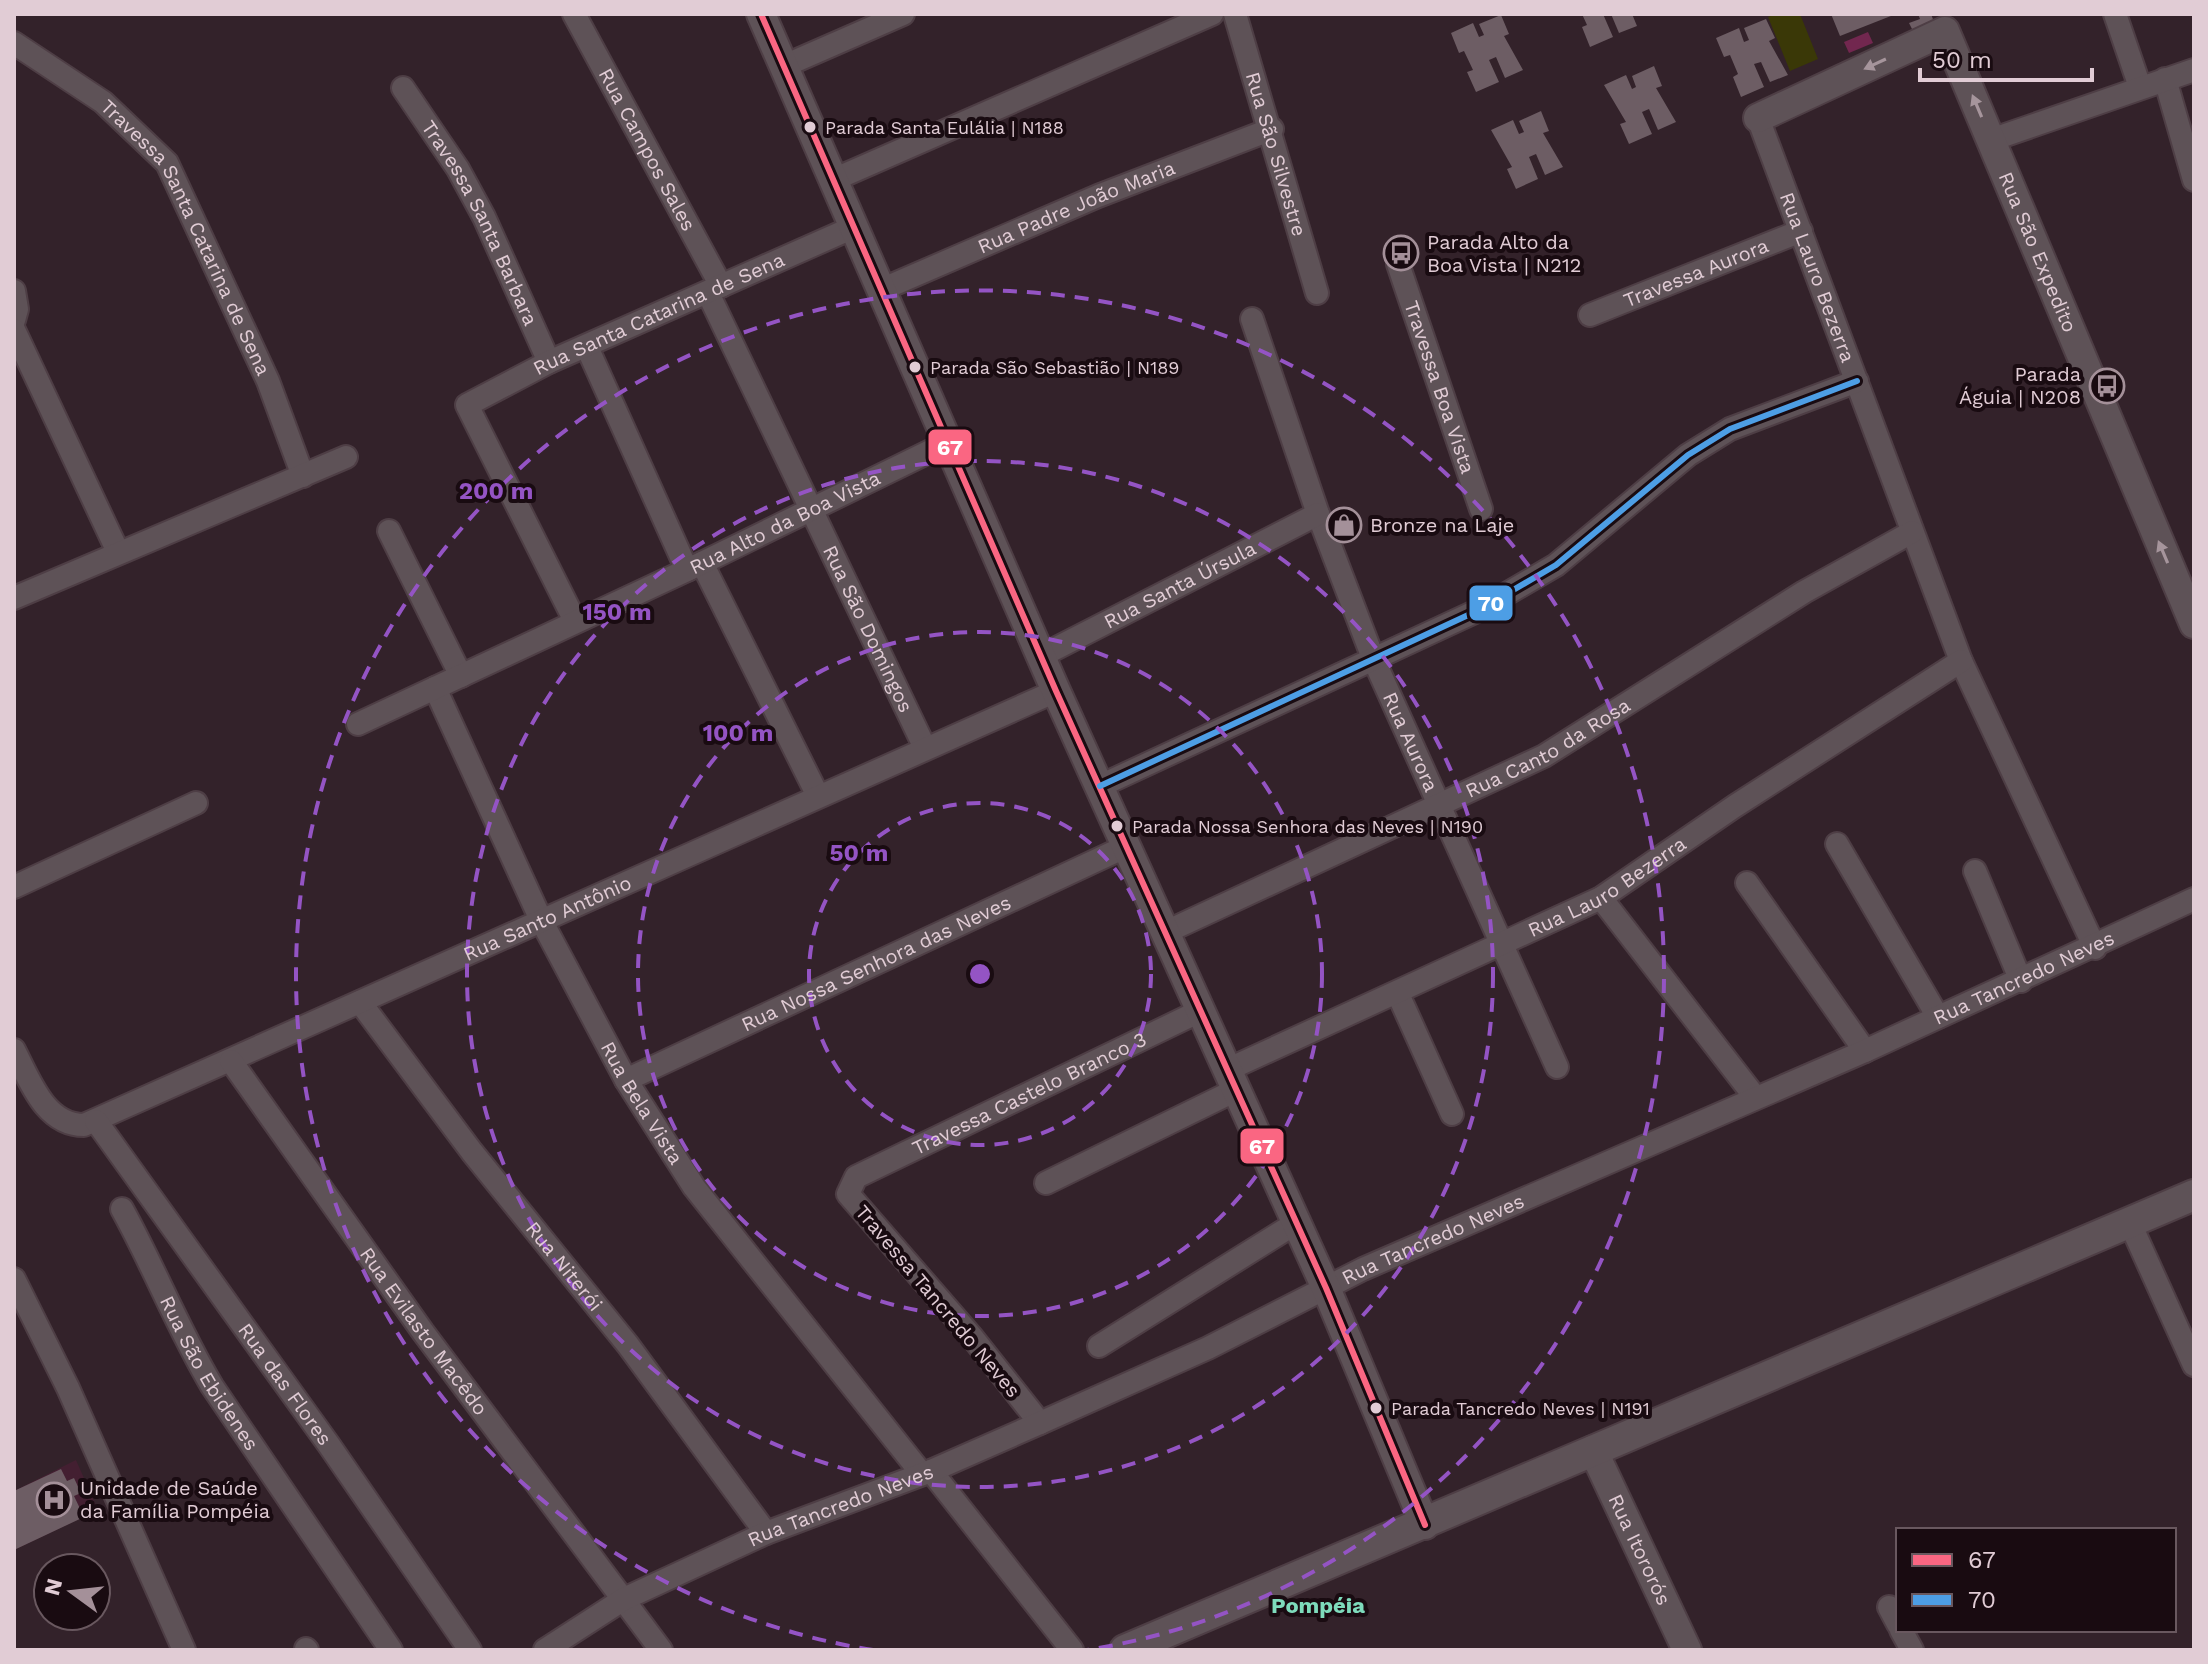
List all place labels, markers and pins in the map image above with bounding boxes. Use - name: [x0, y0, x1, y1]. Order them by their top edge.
- place label: Parada Santa Eulália | N188: [825, 117, 1064, 138]
- marker: Parada Santa Eulália | N188: [802, 119, 818, 135]
- place label: Parada Alto da Boa Vista | N212: [1427, 230, 1581, 277]
- bus stop icon: Parada Alto da Boa Vista | N212: [1382, 234, 1420, 272]
- place label: Parada São Sebastião | N189: [930, 357, 1179, 378]
- marker: Parada São Sebastião | N189: [907, 359, 923, 375]
- place label: Parada Águia | N208: [1959, 362, 2081, 409]
- bus stop icon: Parada Águia | N208: [2088, 367, 2126, 405]
- shop icon: Bronze na Laje: [1325, 506, 1363, 544]
- place label: Bronze na Laje: [1370, 513, 1514, 537]
- place label: Parada Nossa Senhora das Neves | N190: [1132, 816, 1483, 837]
- marker: Parada Nossa Senhora das Neves | N190: [1109, 818, 1125, 834]
- centre of rings: [966, 960, 994, 988]
- place label: Parada Tancredo Neves | N191: [1391, 1398, 1650, 1419]
- marker: Parada Tancredo Neves | N191: [1368, 1400, 1384, 1416]
- place label: Unidade de Saúde da Família Pompéia: [80, 1476, 270, 1523]
- hospital icon: Unidade de Saúde da Família Pompéia: [35, 1481, 73, 1519]

